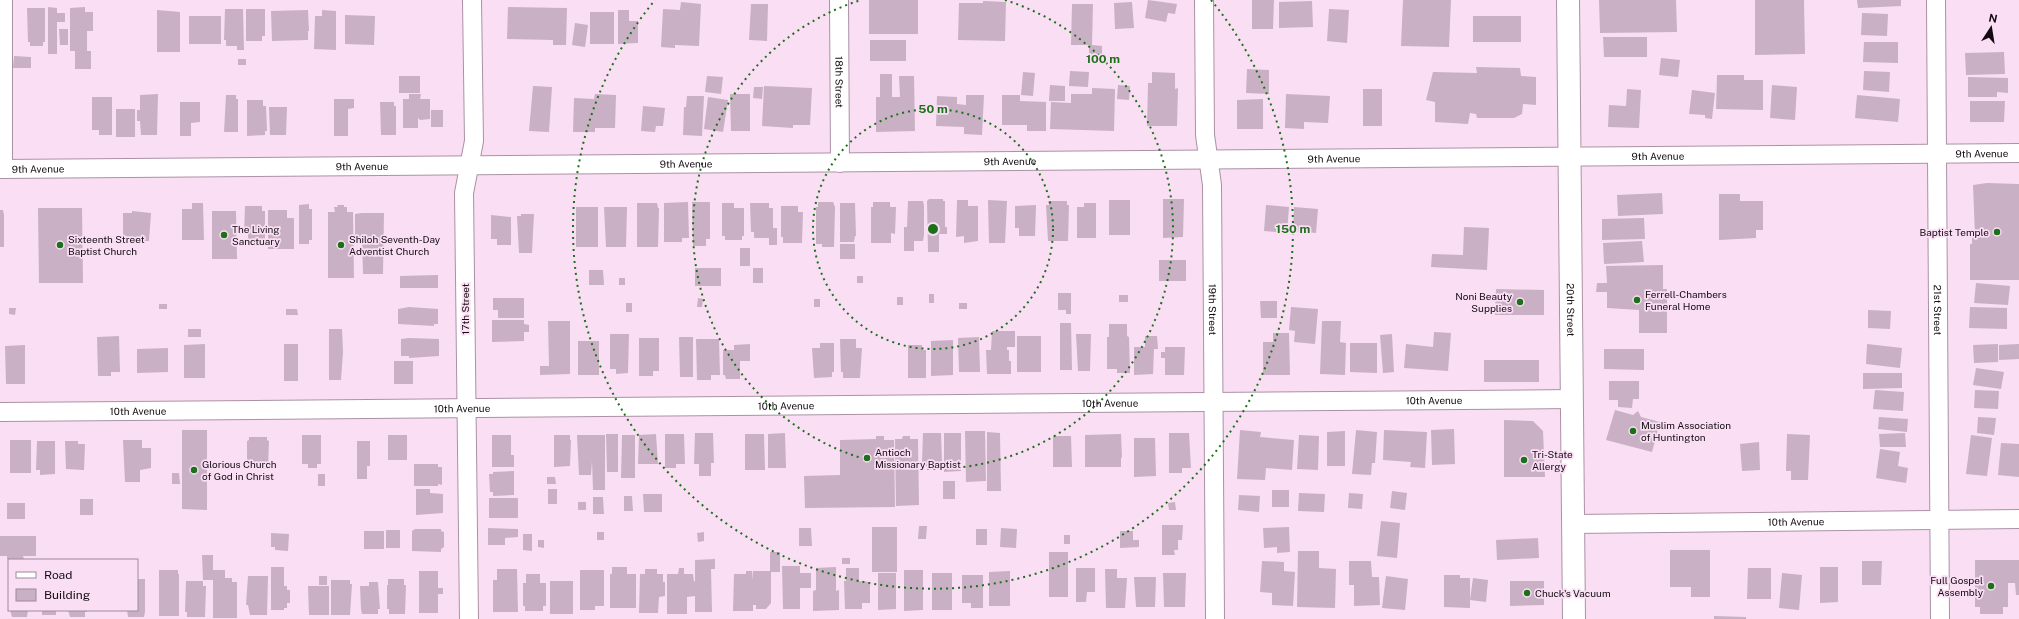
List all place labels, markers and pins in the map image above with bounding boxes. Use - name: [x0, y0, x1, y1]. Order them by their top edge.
- centre of rings: [926, 222, 940, 236]
- place label: The Living Sanctuary: [232, 223, 280, 247]
- place label: Baptist Temple: [1919, 226, 1989, 238]
- marker: Baptist Temple: [1992, 227, 2002, 237]
- marker: The Living Sanctuary: [219, 230, 229, 240]
- place label: Sixteenth Street Baptist Church: [68, 233, 145, 257]
- place label: Shiloh Seventh-Day Adventist Church: [349, 233, 441, 257]
- marker: Sixteenth Street Baptist Church: [55, 240, 65, 250]
- marker: Shiloh Seventh-Day Adventist Church: [336, 240, 346, 250]
- place label: Ferrell-Chambers Funeral Home: [1645, 288, 1727, 312]
- place label: Noni Beauty Supplies: [1455, 290, 1513, 314]
- marker: Ferrell-Chambers Funeral Home: [1632, 295, 1642, 305]
- marker: Noni Beauty Supplies: [1515, 297, 1525, 307]
- place label: Muslim Association of Huntington: [1641, 419, 1731, 443]
- marker: Muslim Association of Huntington: [1628, 426, 1638, 436]
- place label: Antioch Missionary Baptist: [875, 446, 961, 470]
- place label: Tri-State Allergy: [1532, 448, 1573, 472]
- marker: Antioch Missionary Baptist: [862, 453, 872, 463]
- marker: Tri-State Allergy: [1519, 455, 1529, 465]
- place label: Glorious Church of God in Christ: [202, 458, 277, 482]
- marker: Glorious Church of God in Christ: [189, 465, 199, 475]
- place label: Full Gospel Assembly: [1930, 574, 1984, 598]
- marker: Full Gospel Assembly: [1986, 581, 1996, 591]
- place label: Chuck's Vacuum: [1535, 587, 1611, 599]
- marker: Chuck's Vacuum: [1522, 588, 1532, 598]

